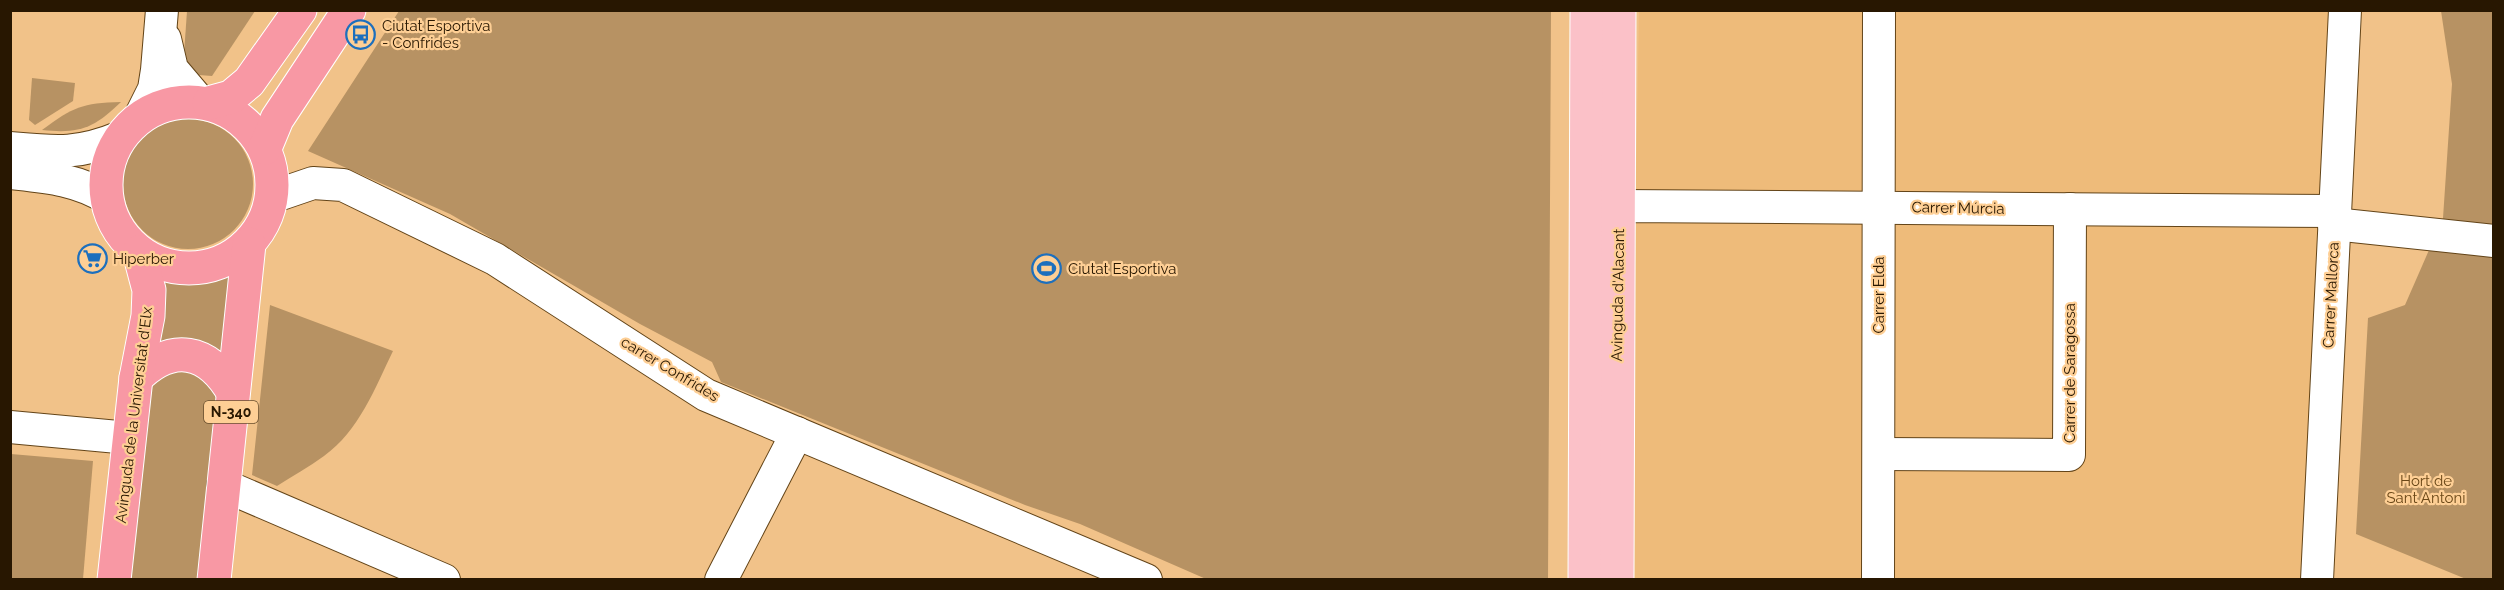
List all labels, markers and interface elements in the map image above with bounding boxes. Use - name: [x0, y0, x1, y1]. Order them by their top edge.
- place label: Ciutat Esportiva - Confrides: [382, 17, 491, 52]
- bus stop icon: Ciutat Esportiva - Confrides: [345, 19, 377, 51]
- street label: Carrer Múrcia: [1911, 198, 2005, 218]
- street label: Avinguda d'Alacant: [1608, 228, 1628, 362]
- street label: Carrer Mallorca: [2319, 242, 2343, 348]
- supermarket icon: Hiperber: [76, 243, 108, 275]
- place label: Hiperber: [113, 250, 175, 268]
- sports icon: Ciutat Esportiva: [1031, 253, 1063, 285]
- street label: Carrer Elda: [1870, 256, 1888, 334]
- place label: Ciutat Esportiva: [1068, 260, 1177, 278]
- street label: Carrer de Saragossa: [2061, 303, 2079, 443]
- street label: Avinguda de la Universitat d'Elx: [112, 305, 156, 524]
- street label: carrer Confrides: [618, 333, 722, 405]
- road number: N-340: [204, 401, 258, 423]
- park label: Hort de Sant Antoni: [2387, 472, 2465, 507]

